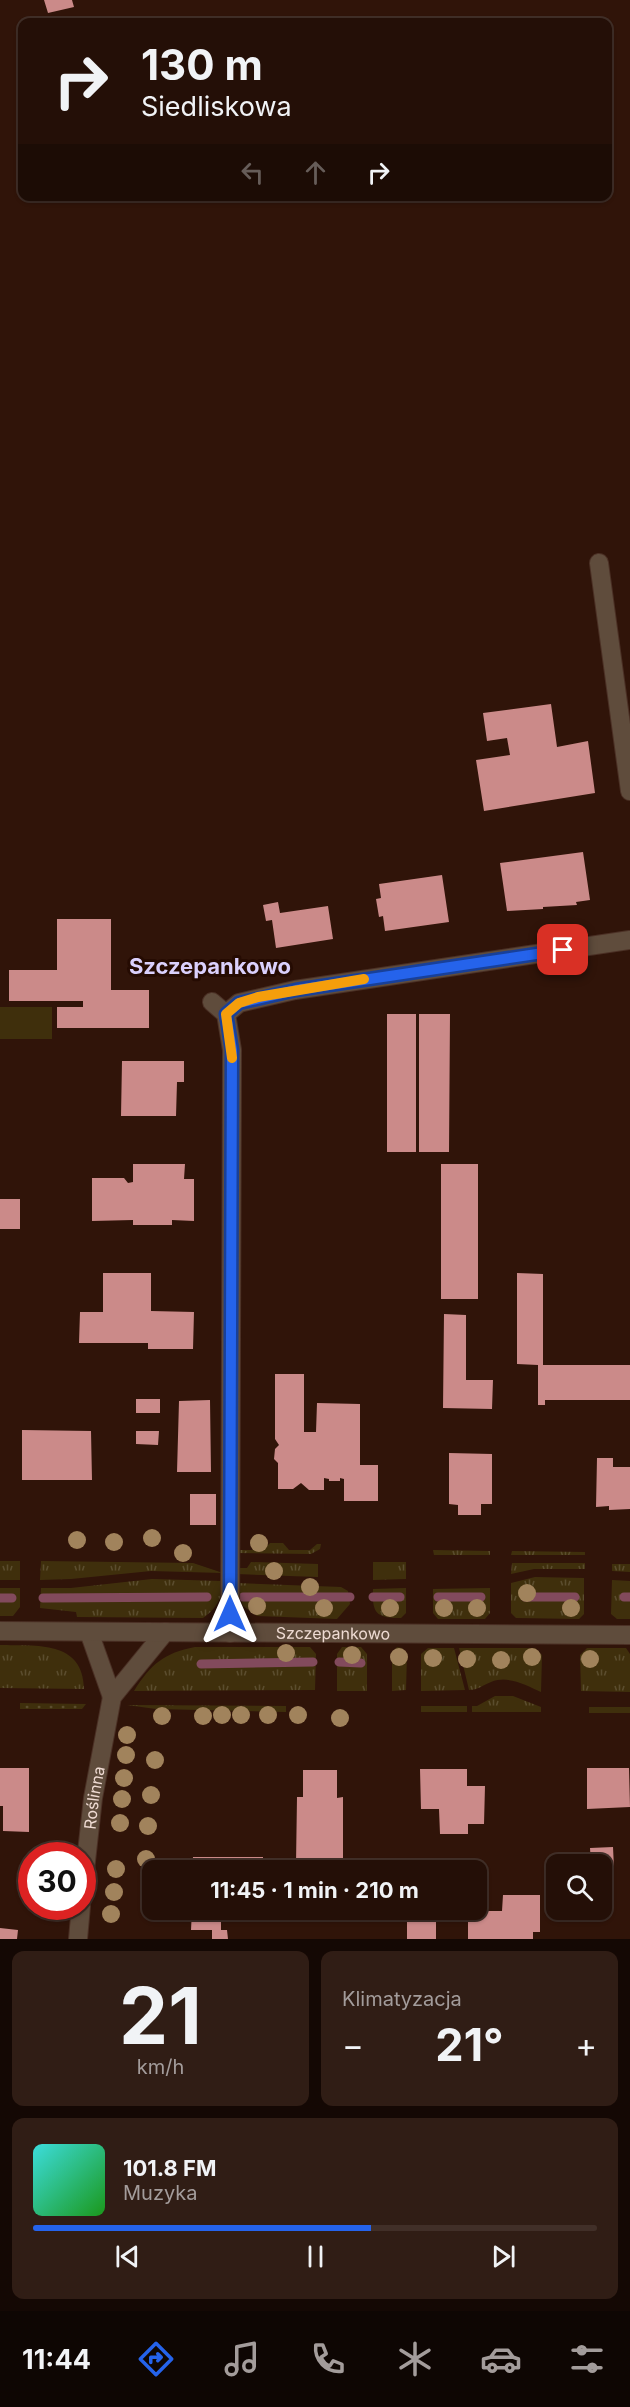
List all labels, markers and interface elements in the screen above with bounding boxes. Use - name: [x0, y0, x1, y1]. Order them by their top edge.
- text: 130 m: [141, 39, 263, 90]
- icon: right: [42, 42, 120, 120]
- text: Siedliskowa: [141, 90, 292, 123]
- icon: left: [236, 156, 269, 189]
- icon: ahead: [299, 156, 332, 189]
- icon: right: [362, 156, 395, 189]
- pin: [537, 924, 588, 975]
- icon: arrive: [546, 933, 579, 966]
- district label: Szczepankowo: [129, 953, 291, 979]
- position arrow: [198, 1582, 262, 1646]
- street label: Szczepankowo: [276, 1623, 390, 1643]
- street label: Roślinna: [80, 1764, 109, 1830]
- speed limit sign: 30: [18, 1842, 96, 1920]
- map controls: [546, 1854, 612, 1920]
- button: search: [546, 1854, 612, 1920]
- text: 11:45 · 1 min · 210 m: [210, 1877, 419, 1903]
- text: 21: [119, 1968, 202, 2063]
- text: Klimatyzacja: [342, 1987, 462, 2011]
- text: 21°: [435, 2017, 504, 2072]
- text: −: [342, 2025, 364, 2065]
- text: +: [575, 2025, 597, 2065]
- text: km/h: [137, 2055, 184, 2079]
- text: 101.8 FM: [123, 2155, 216, 2181]
- text: Muzyka: [123, 2181, 197, 2205]
- icon: previous: [111, 2240, 144, 2273]
- icon: pause: [299, 2240, 332, 2273]
- icon: next: [487, 2240, 520, 2273]
- icon: directions: [135, 2338, 177, 2380]
- icon: music: [221, 2338, 263, 2380]
- icon: phone: [307, 2338, 349, 2380]
- icon: climate: [394, 2338, 436, 2380]
- icon: car: [480, 2338, 522, 2380]
- icon: filters: [566, 2338, 608, 2380]
- text: 11:44: [22, 2343, 91, 2376]

